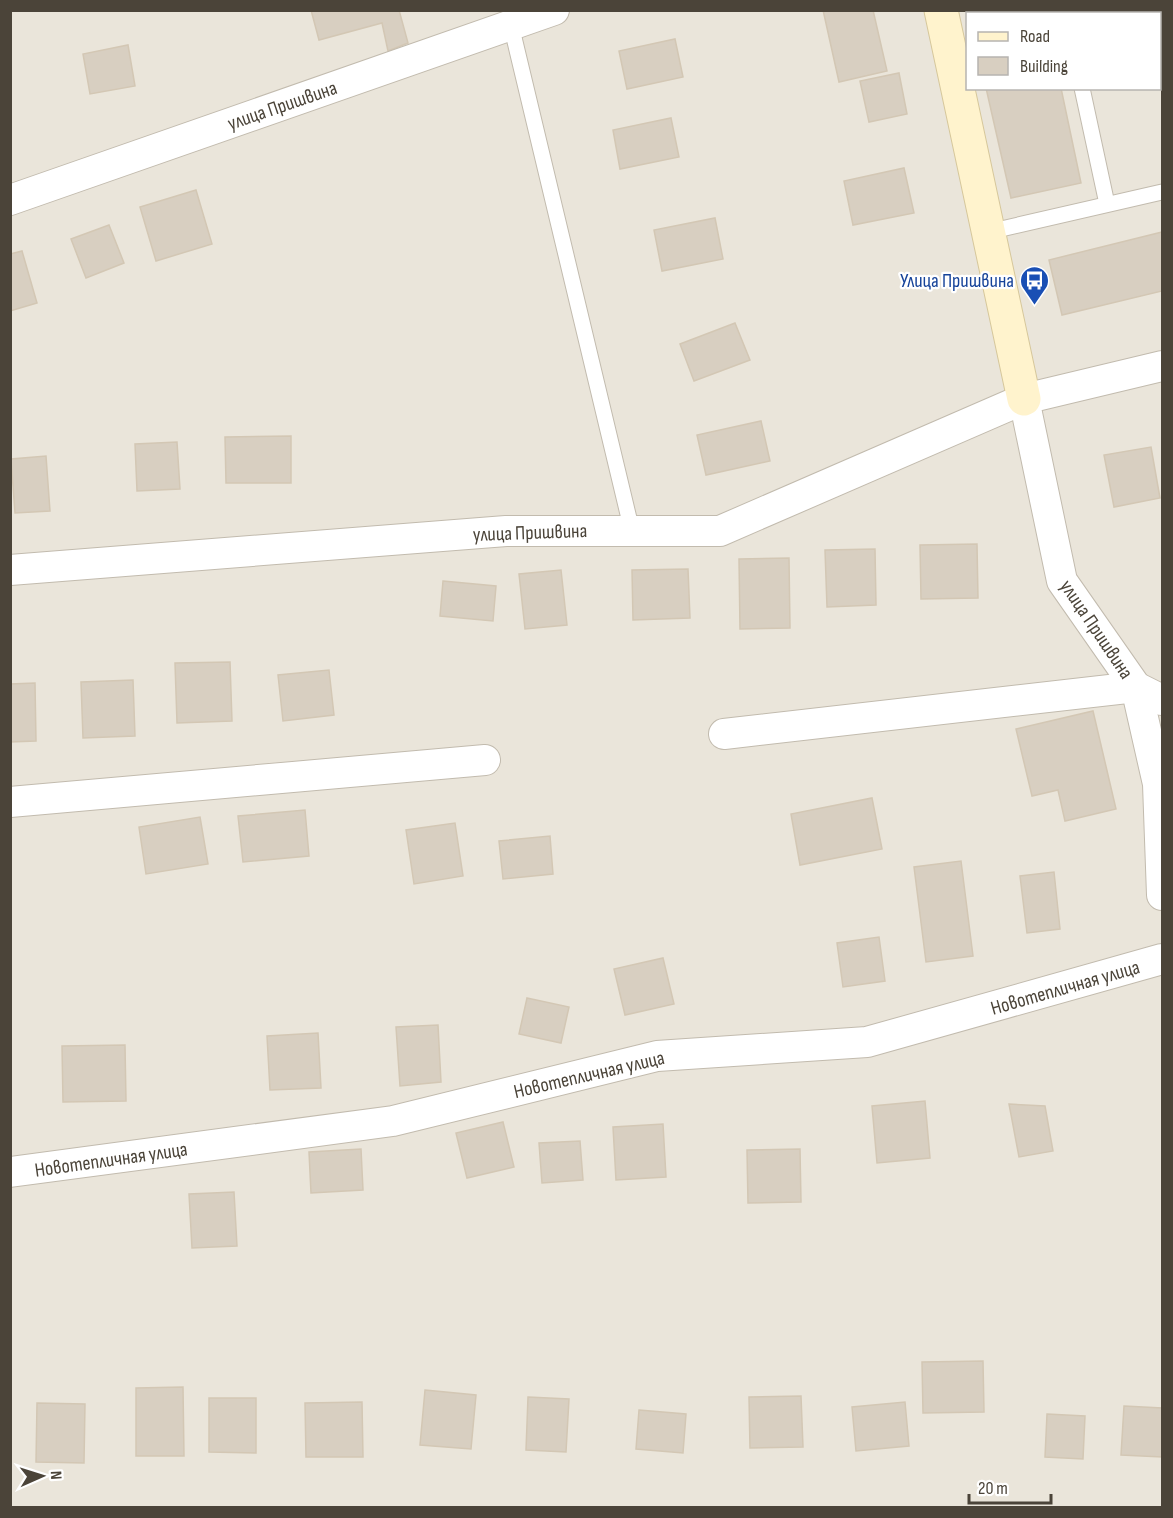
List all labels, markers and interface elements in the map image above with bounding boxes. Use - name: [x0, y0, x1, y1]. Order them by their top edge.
- legend: [966, 12, 1161, 90]
- text: Road: [1020, 26, 1050, 47]
- text: Building: [1020, 56, 1068, 77]
- street label: улица Пришвина: [224, 76, 340, 136]
- bus stop icon: Улица Пришвина: [1019, 264, 1051, 306]
- place label: Улица Пришвина: [900, 269, 1014, 293]
- street label: улица Пришвина: [472, 519, 588, 547]
- street label: улица Пришвина: [1054, 575, 1138, 684]
- street label: Новотепличная улица: [988, 955, 1143, 1021]
- street label: Новотепличная улица: [512, 1046, 667, 1104]
- street label: Новотепличная улица: [33, 1137, 189, 1183]
- north arrow: [12, 1446, 72, 1506]
- scale bar: [969, 1467, 1052, 1505]
- text: N: [46, 1471, 65, 1480]
- text: 20 m: [978, 1478, 1008, 1499]

